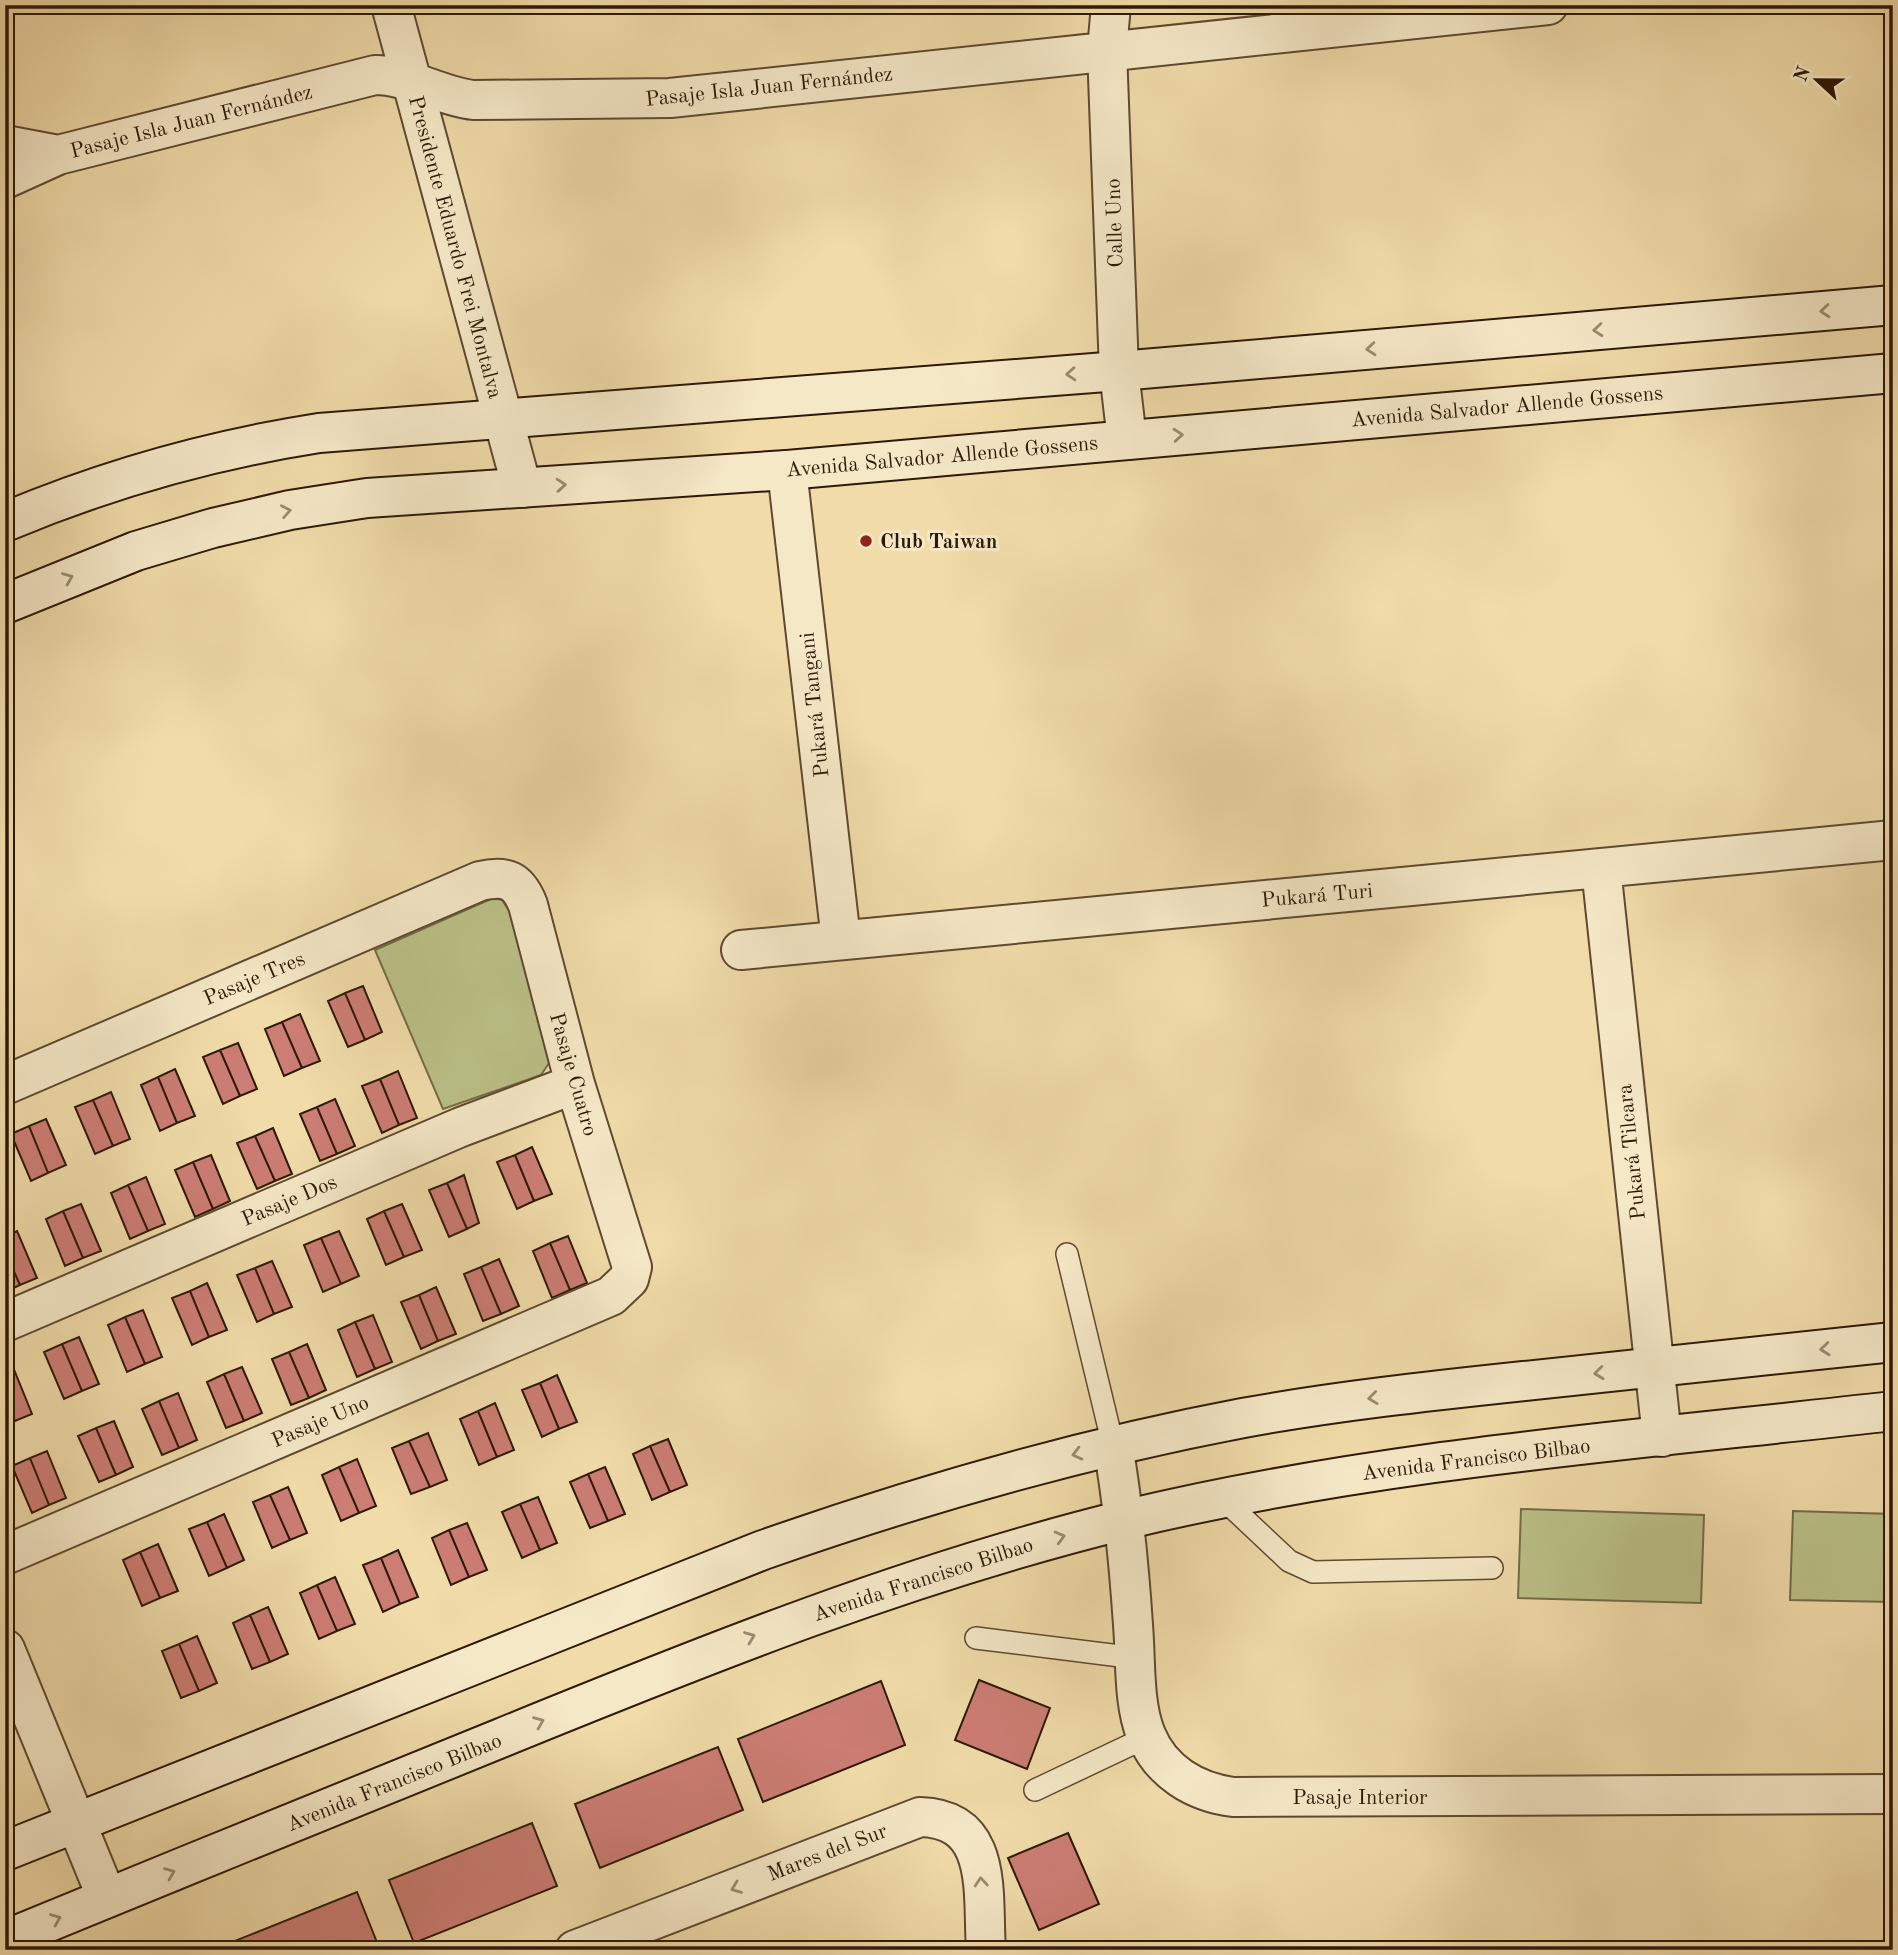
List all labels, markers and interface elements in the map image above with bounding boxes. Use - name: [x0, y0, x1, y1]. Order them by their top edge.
- north arrow: [1783, 46, 1853, 116]
- street label: Pasaje Isla Juan Fernández: [644, 64, 894, 111]
- text: N: [1792, 64, 1815, 85]
- street label: Pasaje Isla Juan Fernández: [68, 82, 315, 163]
- street label: Presidente Eduardo Frei Montalva: [404, 94, 505, 401]
- street label: Calle Uno: [1103, 178, 1128, 268]
- one-way arrow: [1819, 303, 1830, 318]
- one-way arrow: [1592, 322, 1603, 337]
- one-way arrow: [1366, 341, 1377, 356]
- one-way arrow: [1066, 367, 1077, 382]
- street label: Avenida Salvador Allende Gossens: [1350, 383, 1664, 432]
- one-way arrow: [1173, 428, 1184, 443]
- street label: Avenida Salvador Allende Gossens: [785, 433, 1099, 482]
- one-way arrow: [555, 478, 566, 493]
- one-way arrow: [280, 505, 292, 520]
- place label: Club Taiwan: [880, 532, 997, 553]
- marker: Club Taiwan: [858, 533, 874, 549]
- one-way arrow: [62, 572, 74, 586]
- street label: Pukará Tangani: [797, 631, 834, 779]
- street label: Pukará Turi: [1260, 881, 1374, 912]
- street label: Pasaje Tres: [201, 949, 308, 1010]
- street label: Pasaje Cuatro: [545, 1010, 600, 1139]
- street label: Pukará Tilcara: [1615, 1083, 1650, 1221]
- street label: Pasaje Dos: [239, 1172, 340, 1231]
- one-way arrow: [1819, 1341, 1830, 1356]
- one-way arrow: [1593, 1365, 1604, 1380]
- one-way arrow: [1367, 1390, 1378, 1405]
- street label: Pasaje Uno: [269, 1392, 372, 1452]
- street label: Avenida Francisco Bilbao: [1361, 1436, 1592, 1485]
- one-way arrow: [1071, 1446, 1083, 1460]
- one-way arrow: [1054, 1531, 1066, 1545]
- street label: Avenida Francisco Bilbao: [811, 1535, 1036, 1626]
- one-way arrow: [744, 1632, 756, 1646]
- one-way arrow: [533, 1717, 545, 1731]
- street label: Avenida Francisco Bilbao: [284, 1731, 505, 1836]
- street label: Pasaje Interior: [1292, 1788, 1428, 1809]
- street label: Mares del Sur: [765, 1821, 891, 1886]
- one-way arrow: [162, 1867, 175, 1881]
- one-way arrow: [974, 1876, 989, 1887]
- one-way arrow: [730, 1879, 742, 1893]
- one-way arrow: [49, 1914, 61, 1928]

